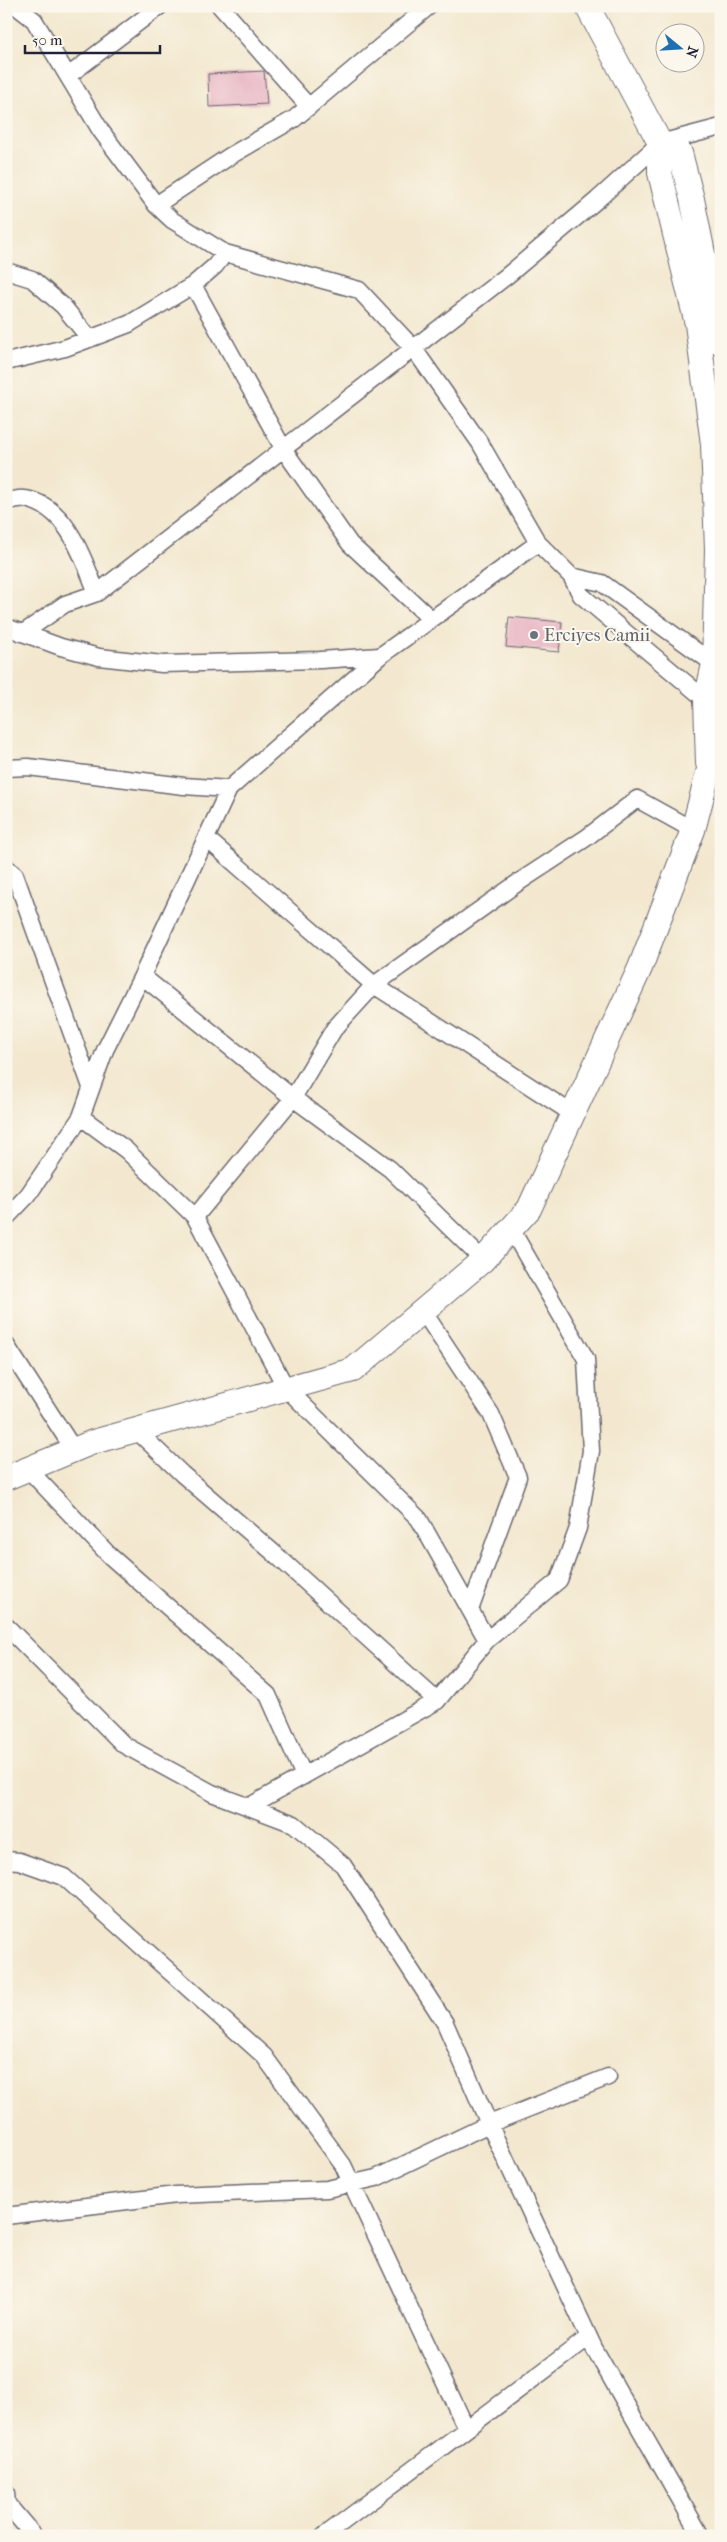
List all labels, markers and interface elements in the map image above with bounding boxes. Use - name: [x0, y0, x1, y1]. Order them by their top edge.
- scale bar: [25, 22, 160, 54]
- north arrow: [654, 22, 704, 72]
- text: 50 m: [32, 31, 63, 49]
- text: N: [682, 44, 702, 60]
- place label: Erciyes Camii: [544, 625, 651, 646]
- marker: Erciyes Camii: [528, 629, 540, 641]

